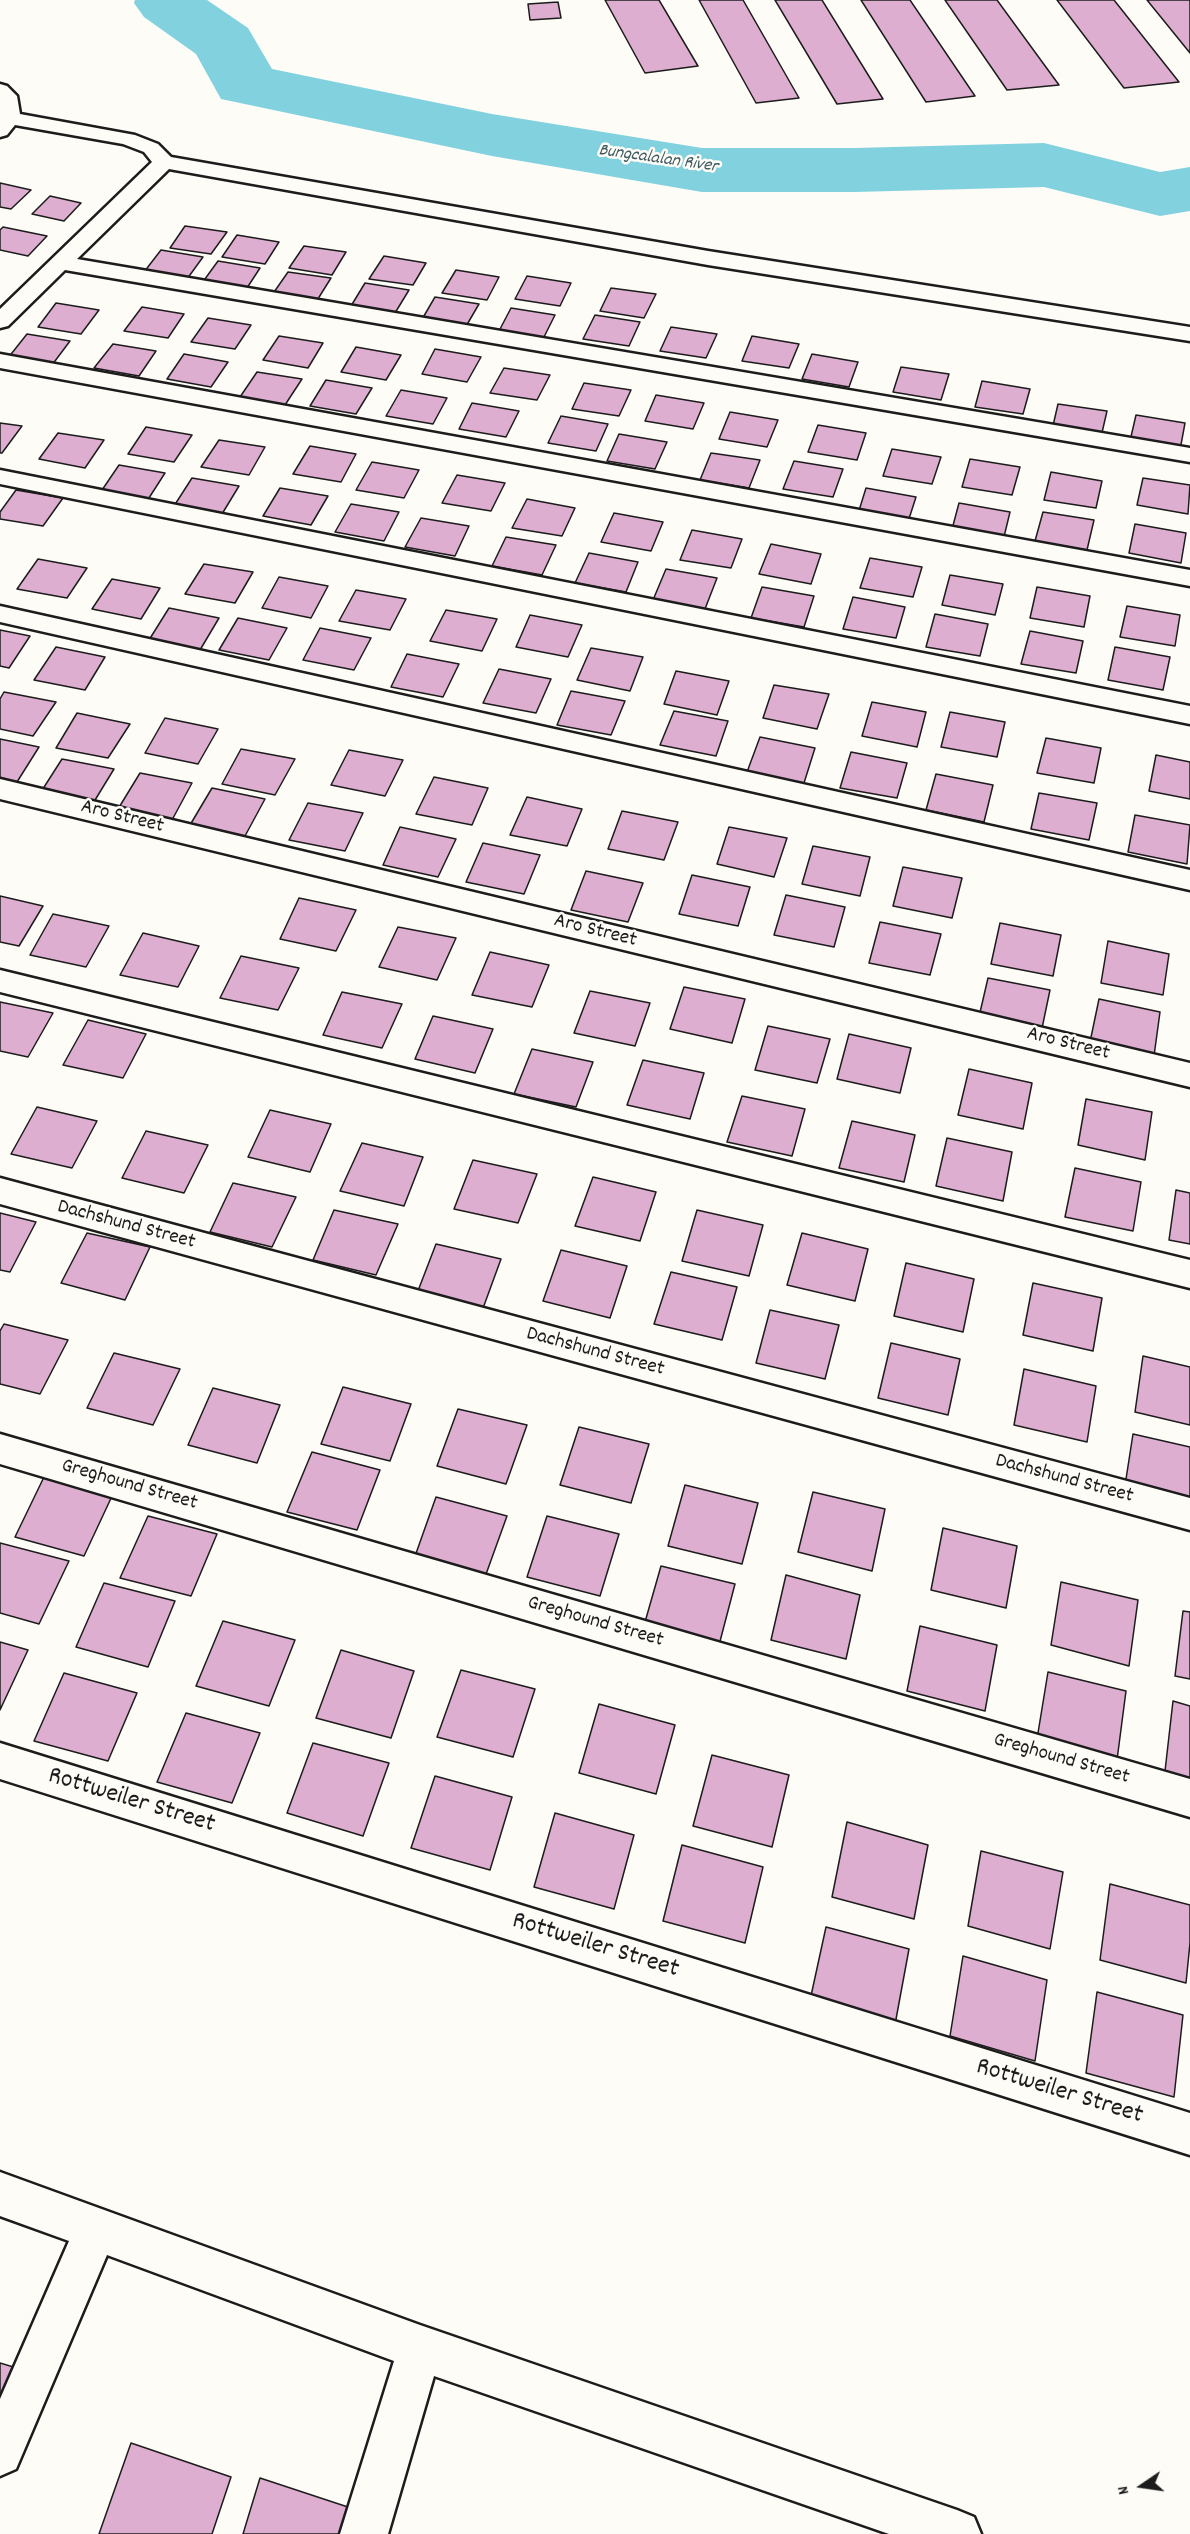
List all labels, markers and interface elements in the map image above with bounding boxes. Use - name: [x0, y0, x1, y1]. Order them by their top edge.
- water label: Bungcalalan River: [597, 141, 719, 179]
- street label: Aro Street: [78, 796, 166, 840]
- street label: Aro Street: [551, 910, 639, 954]
- street label: Aro Street: [1024, 1023, 1112, 1067]
- street label: Dachshund Street: [54, 1195, 198, 1257]
- street label: Dachshund Street: [523, 1322, 667, 1384]
- street label: Dachshund Street: [992, 1449, 1136, 1511]
- street label: Greghound Street: [58, 1455, 200, 1517]
- street label: Greghound Street: [524, 1592, 666, 1654]
- street label: Greghound Street: [990, 1729, 1132, 1791]
- street label: Rottweiler Street: [44, 1762, 218, 1842]
- street label: Rottweiler Street: [508, 1907, 682, 1987]
- street label: Rottweiler Street: [972, 2053, 1146, 2133]
- north arrow: [1112, 2456, 1172, 2516]
- text: N: [1112, 2484, 1136, 2497]

